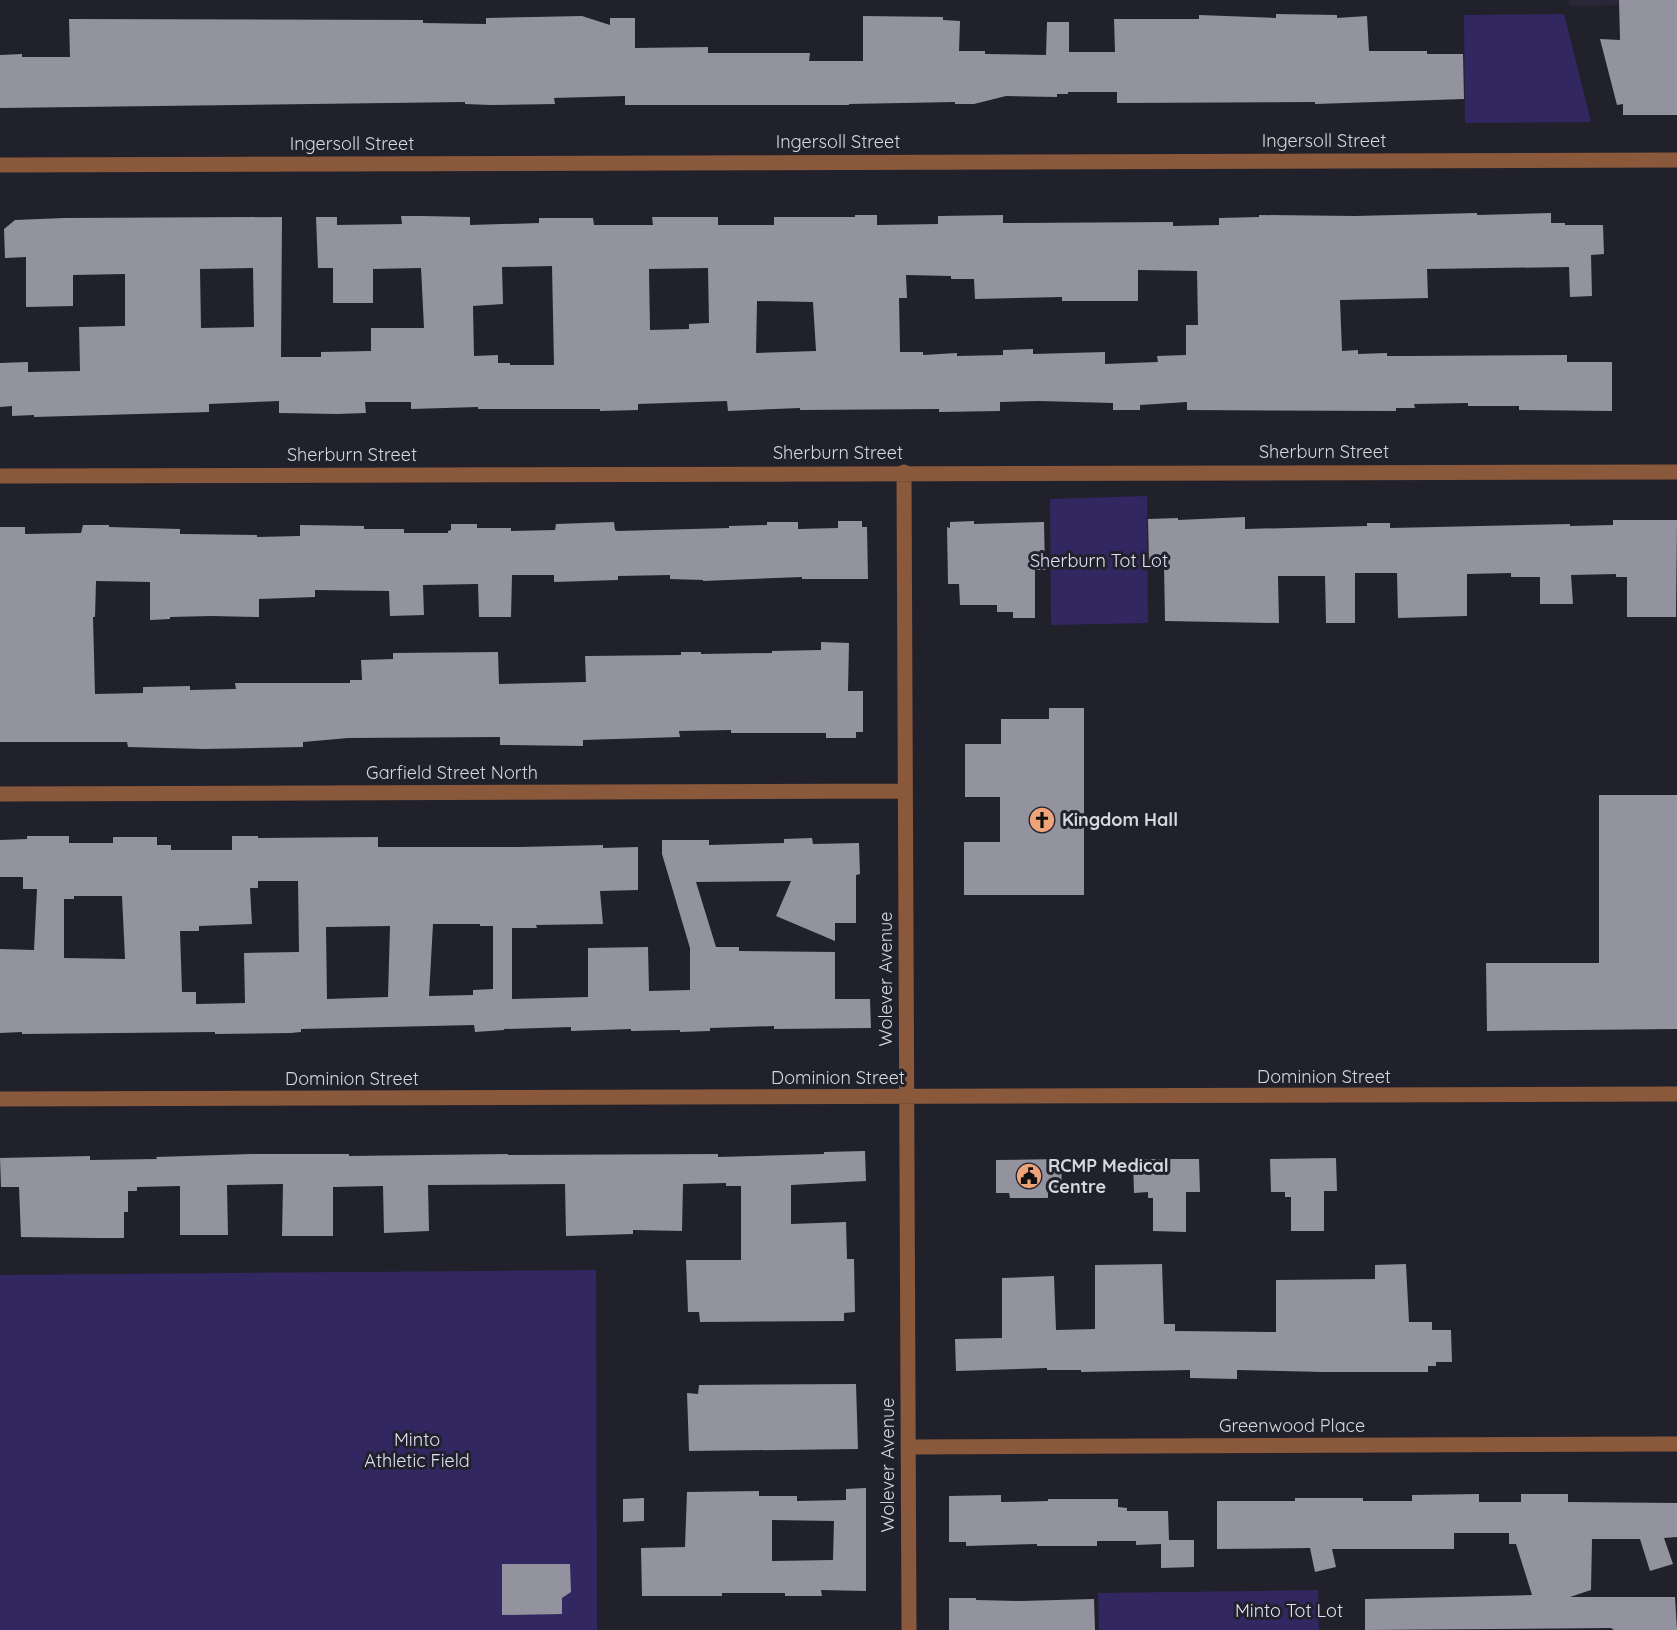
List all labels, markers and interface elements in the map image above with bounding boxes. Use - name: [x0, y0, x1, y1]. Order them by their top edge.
- street label: Ingersoll Street: [1262, 129, 1386, 152]
- street label: Ingersoll Street: [776, 130, 900, 153]
- street label: Ingersoll Street: [290, 132, 414, 155]
- street label: Sherburn Street: [1259, 440, 1389, 463]
- street label: Sherburn Street: [773, 441, 903, 464]
- street label: Sherburn Street: [287, 443, 417, 466]
- park label: Sherburn Tot Lot: [1030, 549, 1168, 572]
- street label: Garfield Street North: [366, 761, 538, 784]
- church icon: Kingdom Hall: [1027, 805, 1057, 835]
- place label: Kingdom Hall: [1062, 808, 1178, 831]
- street label: Wolever Avenue: [874, 911, 897, 1047]
- street label: Dominion Street: [1257, 1065, 1391, 1088]
- street label: Dominion Street: [771, 1066, 905, 1089]
- street label: Dominion Street: [285, 1067, 419, 1090]
- place label: RCMP Medical Centre: [1048, 1154, 1169, 1198]
- public building icon: RCMP Medical Centre: [1014, 1161, 1044, 1191]
- street label: Wolever Avenue: [876, 1397, 899, 1533]
- street label: Greenwood Place: [1219, 1414, 1365, 1437]
- park label: Minto Athletic Field: [364, 1428, 470, 1472]
- park label: Minto Tot Lot: [1235, 1599, 1343, 1622]

